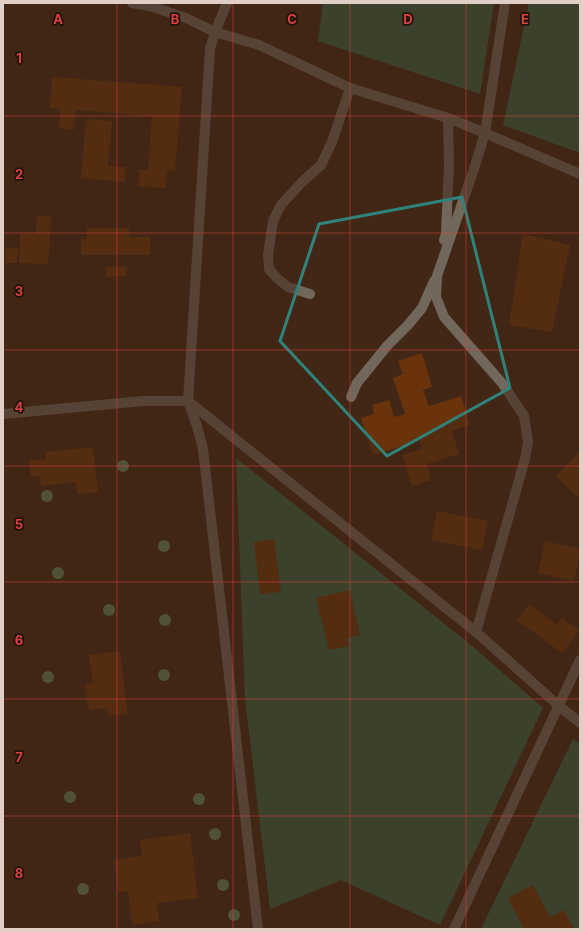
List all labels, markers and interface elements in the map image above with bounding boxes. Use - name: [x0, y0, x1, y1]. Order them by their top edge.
- text: A: [53, 11, 63, 27]
- text: B: [171, 11, 180, 27]
- text: C: [287, 11, 297, 27]
- text: D: [403, 11, 413, 27]
- text: E: [521, 11, 529, 27]
- text: 1: [16, 50, 22, 66]
- text: 2: [15, 166, 23, 182]
- text: 3: [15, 283, 23, 299]
- text: 4: [15, 399, 24, 415]
- text: 5: [15, 516, 23, 532]
- text: 6: [15, 632, 23, 648]
- text: 7: [15, 749, 23, 765]
- text: 8: [15, 865, 23, 881]

